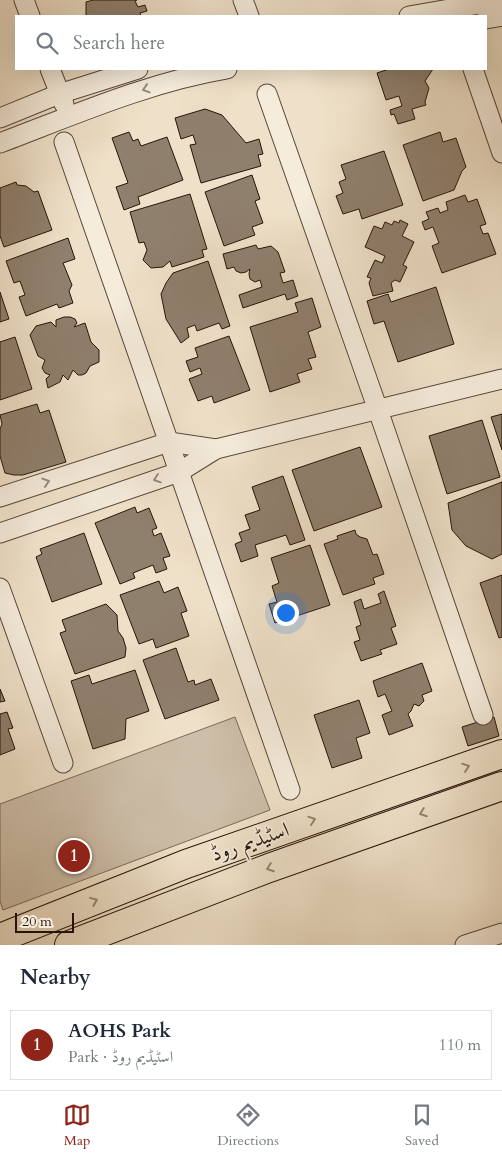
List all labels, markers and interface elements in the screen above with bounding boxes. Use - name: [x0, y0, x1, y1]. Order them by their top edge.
- search box: [15, 15, 487, 70]
- icon: search: [33, 29, 61, 57]
- text: Search here: [73, 30, 165, 56]
- one-way arrow: [142, 83, 151, 93]
- one-way arrow: [154, 473, 162, 483]
- one-way arrow: [42, 478, 50, 488]
- your location: [273, 600, 299, 626]
- one-way arrow: [461, 763, 469, 773]
- one-way arrow: [419, 807, 428, 817]
- street label: اسٹیڈیم روڈ: [207, 815, 294, 872]
- one-way arrow: [307, 816, 316, 826]
- pin: 1: [58, 837, 90, 875]
- one-way arrow: [266, 862, 275, 872]
- one-way arrow: [89, 897, 98, 907]
- scale bar: [15, 910, 74, 933]
- text: 20 m: [22, 912, 52, 931]
- text: Nearby: [20, 963, 91, 992]
- text: AOHS Park: [68, 1018, 171, 1044]
- text: 1: [33, 1034, 41, 1056]
- text: 110 m: [439, 1034, 481, 1056]
- text: Park · اسٹیڈیم روڈ: [68, 1046, 173, 1068]
- tab: Map: [63, 1101, 91, 1150]
- tab: Directions: [217, 1101, 279, 1150]
- tab: Saved: [405, 1101, 439, 1150]

